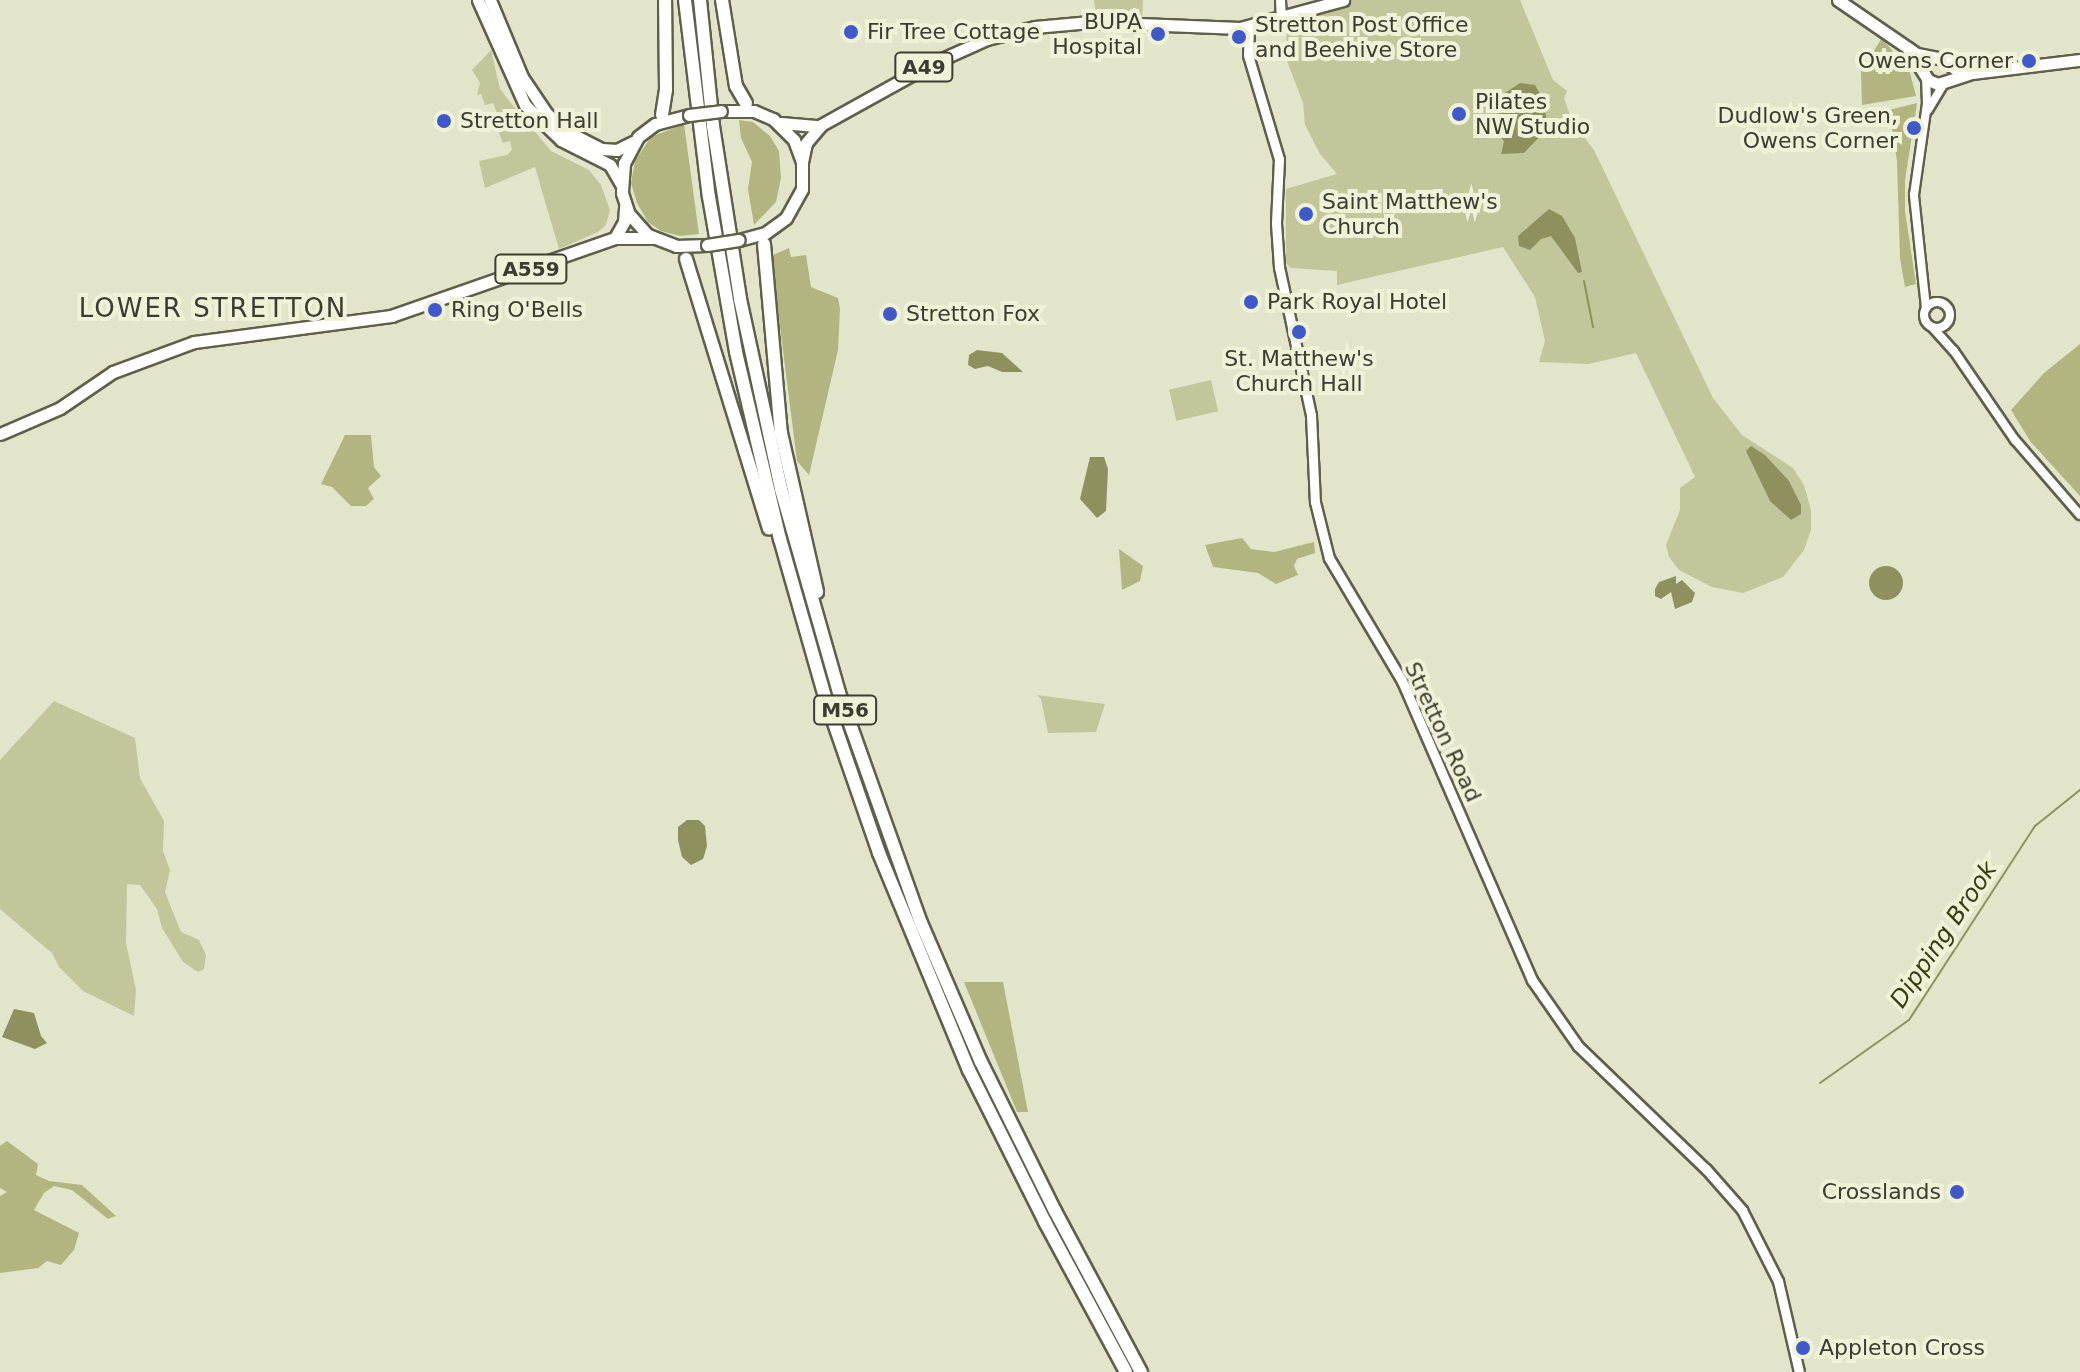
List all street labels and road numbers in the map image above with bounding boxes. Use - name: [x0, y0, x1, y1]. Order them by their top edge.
- road number: A49: [894, 51, 954, 83]
- road number: A559: [493, 253, 569, 285]
- street label: Stretton Road: [1399, 658, 1487, 806]
- road number: M56: [813, 694, 877, 726]

